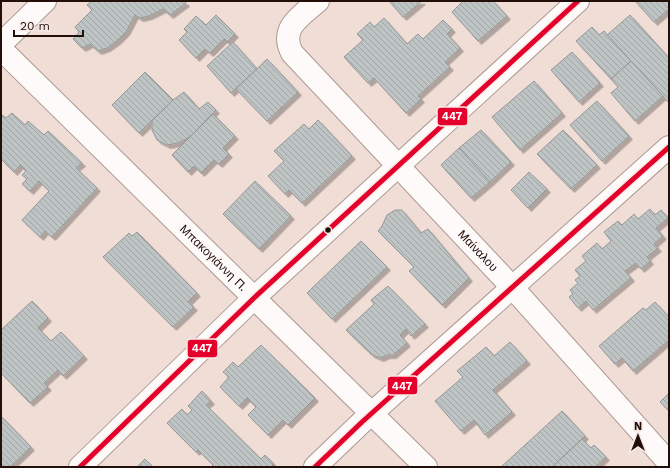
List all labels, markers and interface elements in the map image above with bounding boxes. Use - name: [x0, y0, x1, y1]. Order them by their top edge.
- scale bar: [14, 12, 83, 38]
- text: 20 m: [20, 19, 50, 33]
- line badge: 447: [437, 107, 468, 126]
- text: 447: [442, 110, 462, 123]
- street label: Μπακογιάννη Π.: [177, 222, 250, 294]
- unlabelled marker: [323, 225, 333, 235]
- street label: Μαίναλου: [455, 227, 501, 274]
- line badge: 447: [187, 339, 218, 358]
- text: 447: [192, 342, 212, 355]
- line badge: 447: [387, 376, 418, 395]
- text: 447: [392, 380, 412, 393]
- north arrow: [618, 416, 658, 456]
- text: N: [634, 420, 642, 433]

